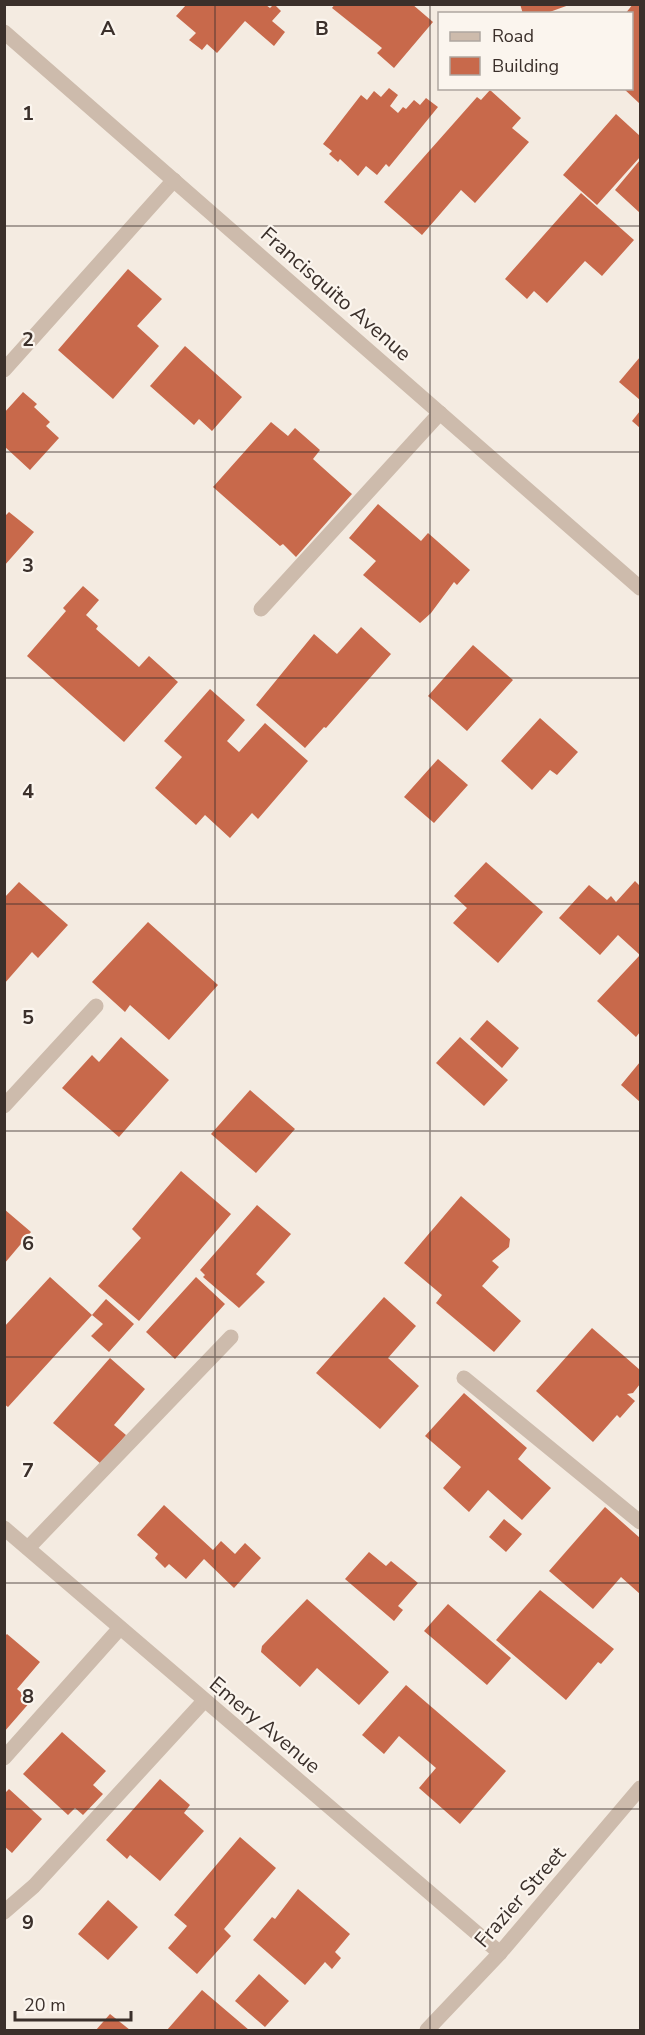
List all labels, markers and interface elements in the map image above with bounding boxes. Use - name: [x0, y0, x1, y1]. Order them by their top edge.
- legend: [438, 12, 633, 90]
- text: A: [101, 15, 116, 42]
- text: B: [315, 15, 329, 42]
- text: Road: [492, 24, 534, 48]
- text: Building: [492, 54, 559, 78]
- text: 1: [22, 100, 34, 127]
- street label: Francisquito Avenue: [255, 221, 417, 367]
- text: 2: [22, 326, 34, 353]
- text: 3: [22, 552, 34, 579]
- text: 4: [22, 778, 34, 805]
- text: 5: [22, 1004, 34, 1031]
- text: 6: [22, 1230, 34, 1257]
- text: 7: [22, 1457, 34, 1484]
- street label: Emery Avenue: [203, 1670, 327, 1780]
- text: 8: [22, 1683, 34, 1710]
- street label: Frazier Street: [468, 1840, 572, 1954]
- text: 9: [22, 1909, 34, 1936]
- scale bar: [15, 1984, 130, 2022]
- text: 20 m: [24, 1993, 66, 2017]

